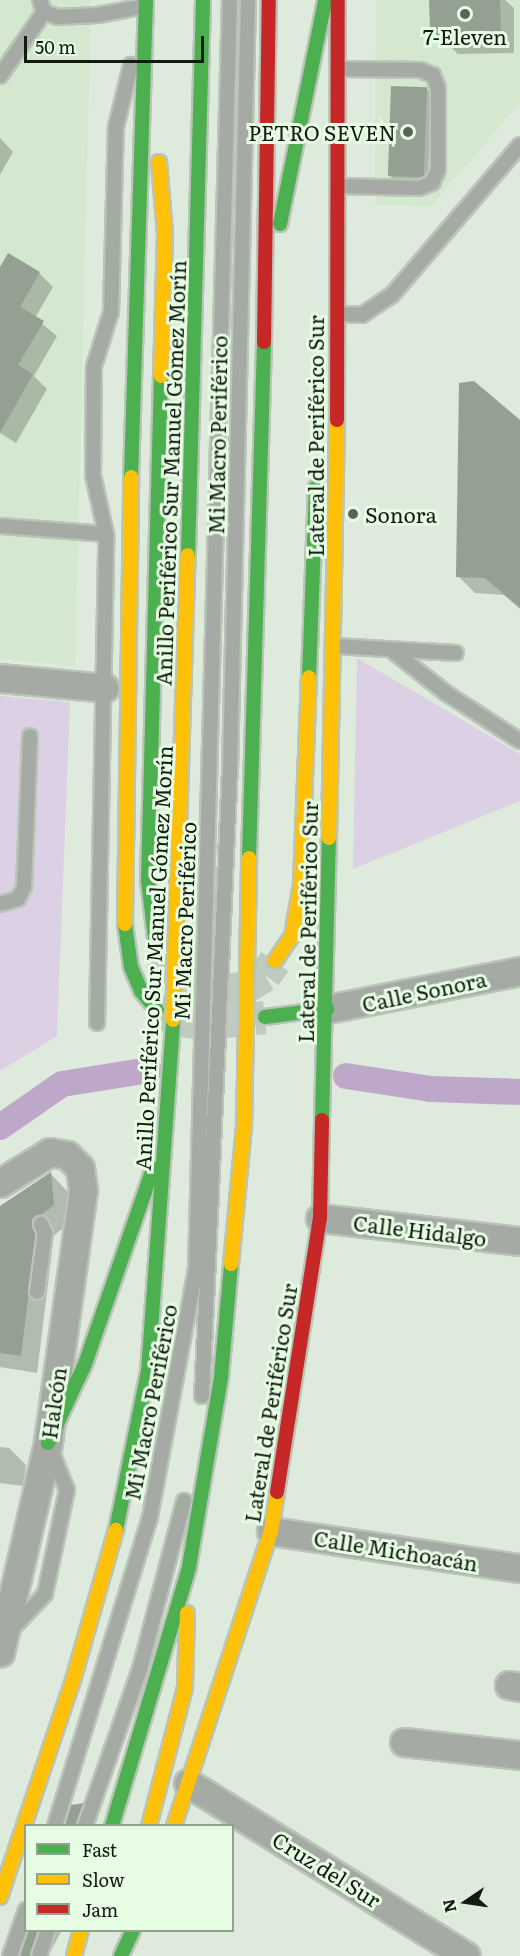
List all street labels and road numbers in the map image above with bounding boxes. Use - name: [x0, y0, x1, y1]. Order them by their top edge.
- street label: Anillo Periférico Sur Manuel Gómez Morín: [150, 260, 190, 686]
- street label: Lateral de Periférico Sur: [302, 315, 328, 557]
- street label: Mi Macro Periférico: [203, 335, 231, 535]
- street label: Anillo Periférico Sur Manuel Gómez Morín: [129, 745, 177, 1171]
- street label: Lateral de Periférico Sur: [292, 801, 322, 1043]
- street label: Mi Macro Periférico: [168, 821, 200, 1021]
- street label: Calle Sonora: [360, 966, 488, 1016]
- street label: Calle Hidalgo: [352, 1209, 488, 1251]
- street label: Lateral de Periférico Sur: [239, 1282, 301, 1524]
- street label: Mi Macro Periférico: [119, 1302, 181, 1502]
- street label: Halcón: [36, 1366, 70, 1440]
- street label: Calle Michoacán: [312, 1525, 480, 1575]
- street label: Cruz del Sur: [268, 1826, 386, 1912]

